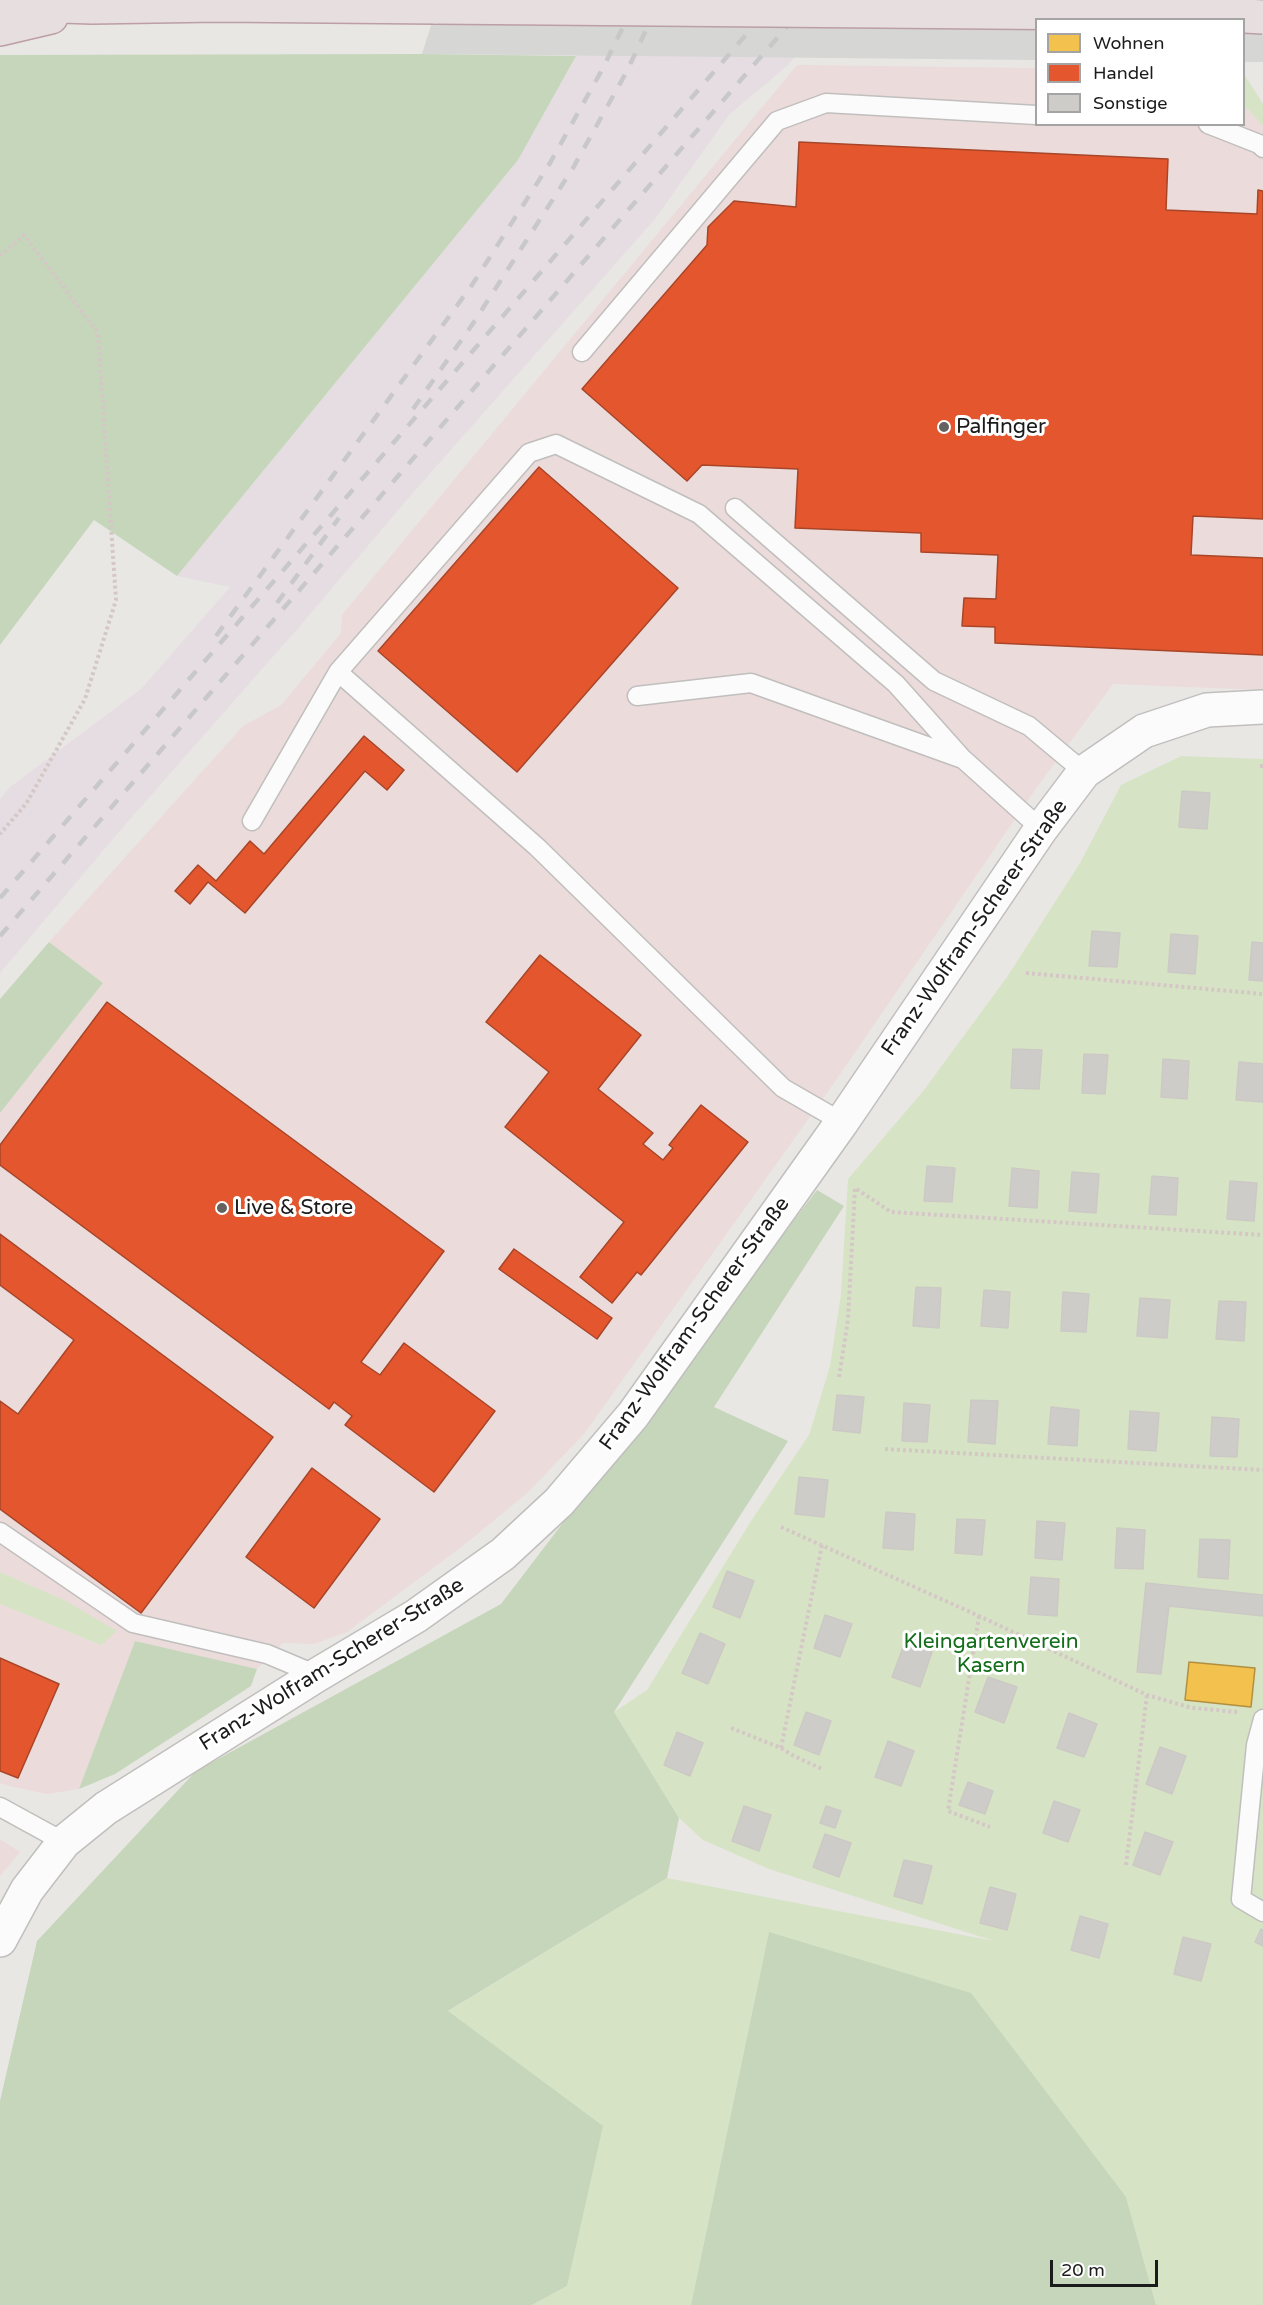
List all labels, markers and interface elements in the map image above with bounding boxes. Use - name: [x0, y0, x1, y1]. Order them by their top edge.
- legend: [1035, 18, 1245, 126]
- text: Wohnen: [1093, 32, 1164, 54]
- text: Handel: [1093, 62, 1154, 84]
- text: Sonstige: [1093, 92, 1167, 114]
- place label: Palfinger: [956, 414, 1046, 440]
- marker: Palfinger: [937, 420, 951, 434]
- street label: Franz-Wolfram-Scherer-Straße: [877, 795, 1073, 1061]
- street label: Franz-Wolfram-Scherer-Straße: [595, 1192, 795, 1456]
- place label: Live & Store: [234, 1195, 353, 1221]
- marker: Live & Store: [215, 1201, 229, 1215]
- street label: Franz-Wolfram-Scherer-Straße: [195, 1573, 469, 1757]
- park label: Kleingartenverein Kasern: [903, 1629, 1079, 1679]
- scale bar: [1053, 2248, 1161, 2286]
- text: 20 m: [1061, 2259, 1105, 2281]

